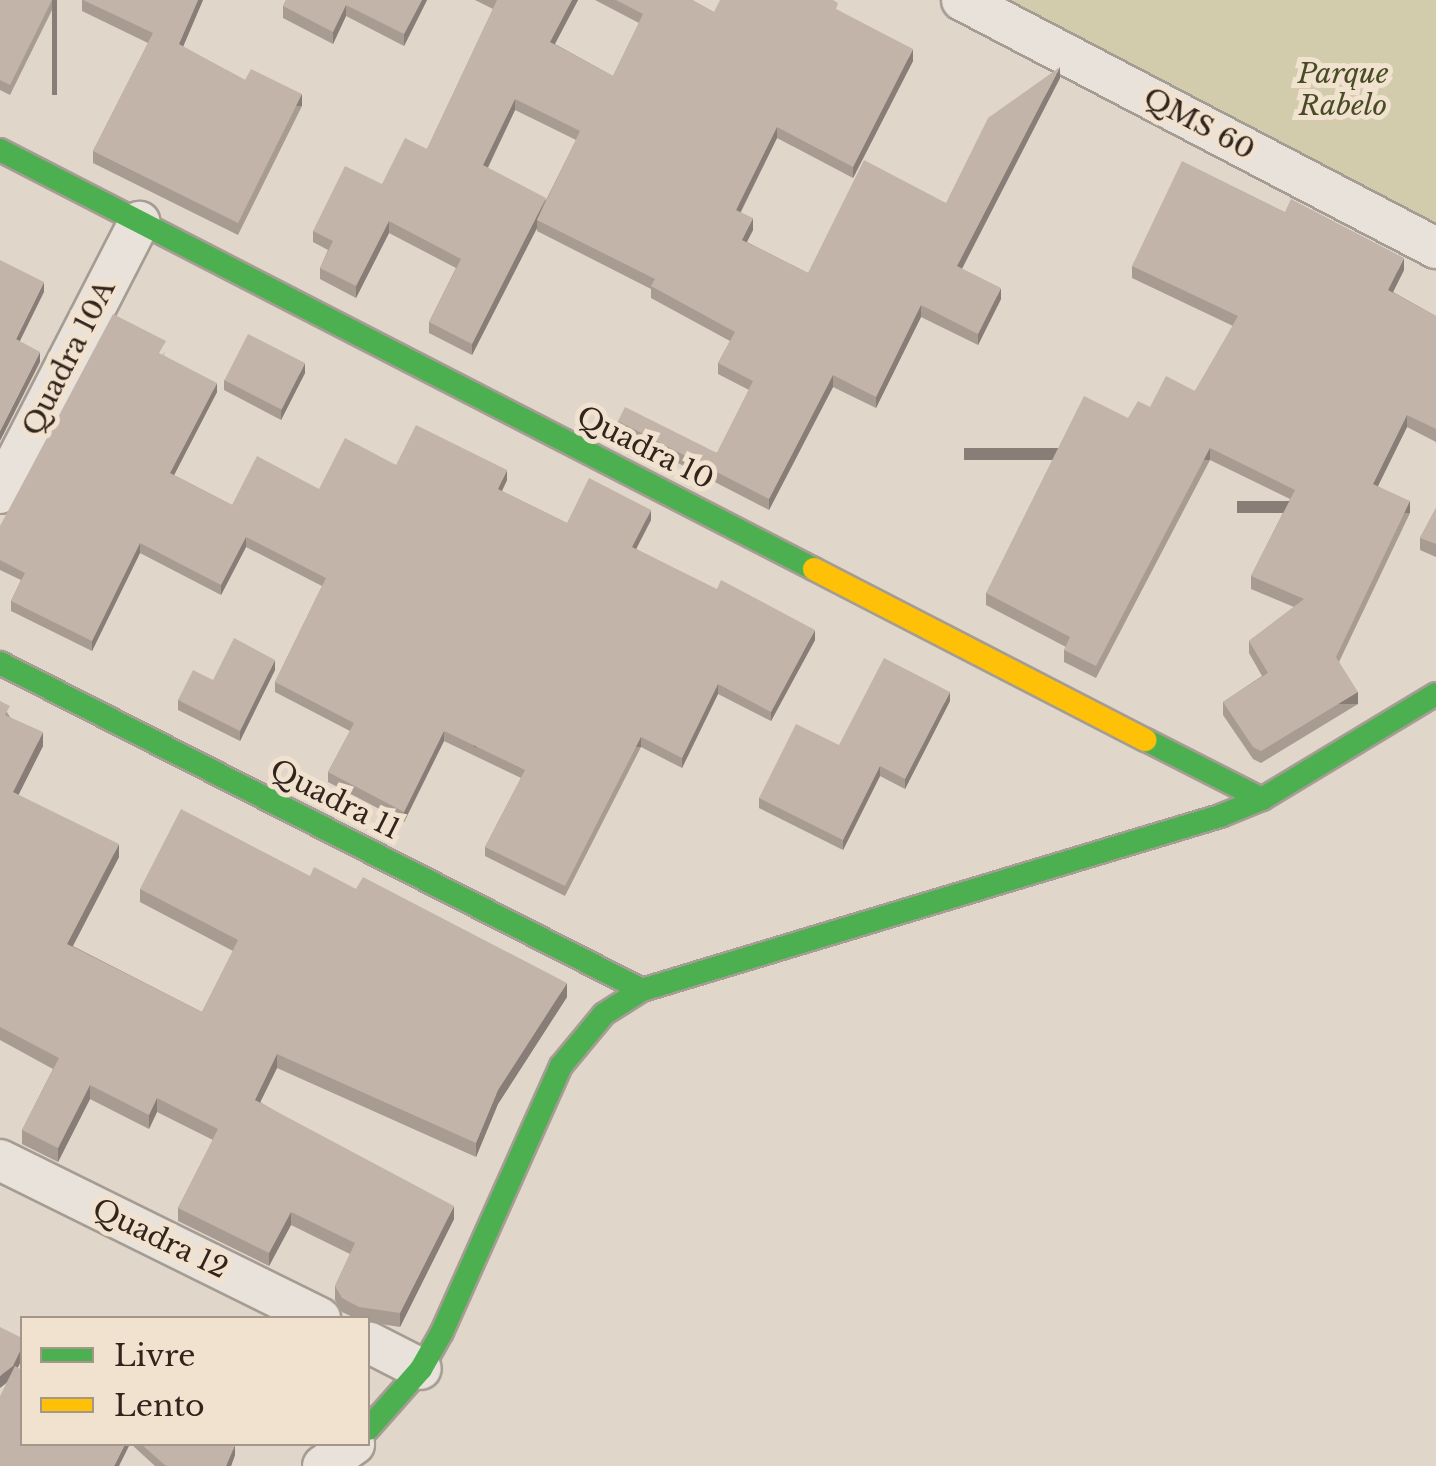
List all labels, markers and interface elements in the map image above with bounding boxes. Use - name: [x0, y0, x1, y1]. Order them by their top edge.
- park label: Parque Rabelo: [1298, 57, 1388, 123]
- street label: QMS 60: [1138, 81, 1260, 167]
- street label: Quadra 10A: [15, 275, 123, 441]
- street label: Quadra 10: [571, 399, 719, 497]
- street label: Quadra 11: [264, 753, 406, 847]
- street label: Quadra 12: [87, 1192, 233, 1286]
- legend: [20, 1316, 370, 1446]
- text: Livre: [114, 1337, 195, 1374]
- text: Lento: [114, 1387, 205, 1424]

